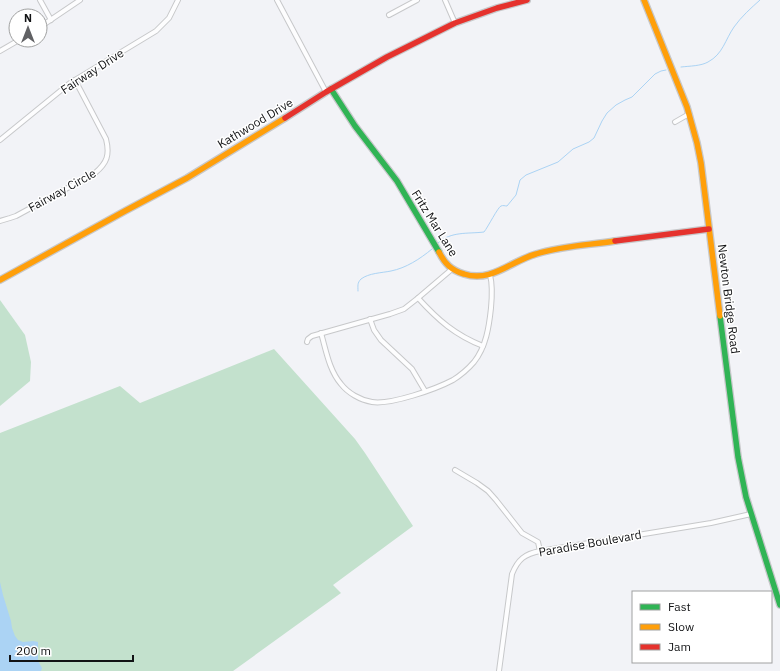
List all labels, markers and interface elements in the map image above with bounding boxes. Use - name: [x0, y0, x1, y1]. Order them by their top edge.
- north arrow: [8, 8, 48, 48]
- text: N: [24, 11, 32, 25]
- street label: Fairway Drive: [58, 45, 127, 97]
- street label: Kathwood Drive: [215, 94, 296, 151]
- street label: Fairway Circle: [26, 165, 99, 215]
- street label: Fritz Mar Lane: [409, 187, 462, 259]
- street label: Newton Bridge Road: [715, 243, 743, 355]
- street label: Paradise Boulevard: [537, 527, 643, 559]
- legend: [632, 591, 772, 663]
- text: Fast: [668, 599, 691, 614]
- text: Slow: [668, 619, 694, 634]
- scale bar: [10, 637, 133, 663]
- text: Jam: [668, 639, 691, 654]
- text: 200 m: [16, 643, 51, 658]

